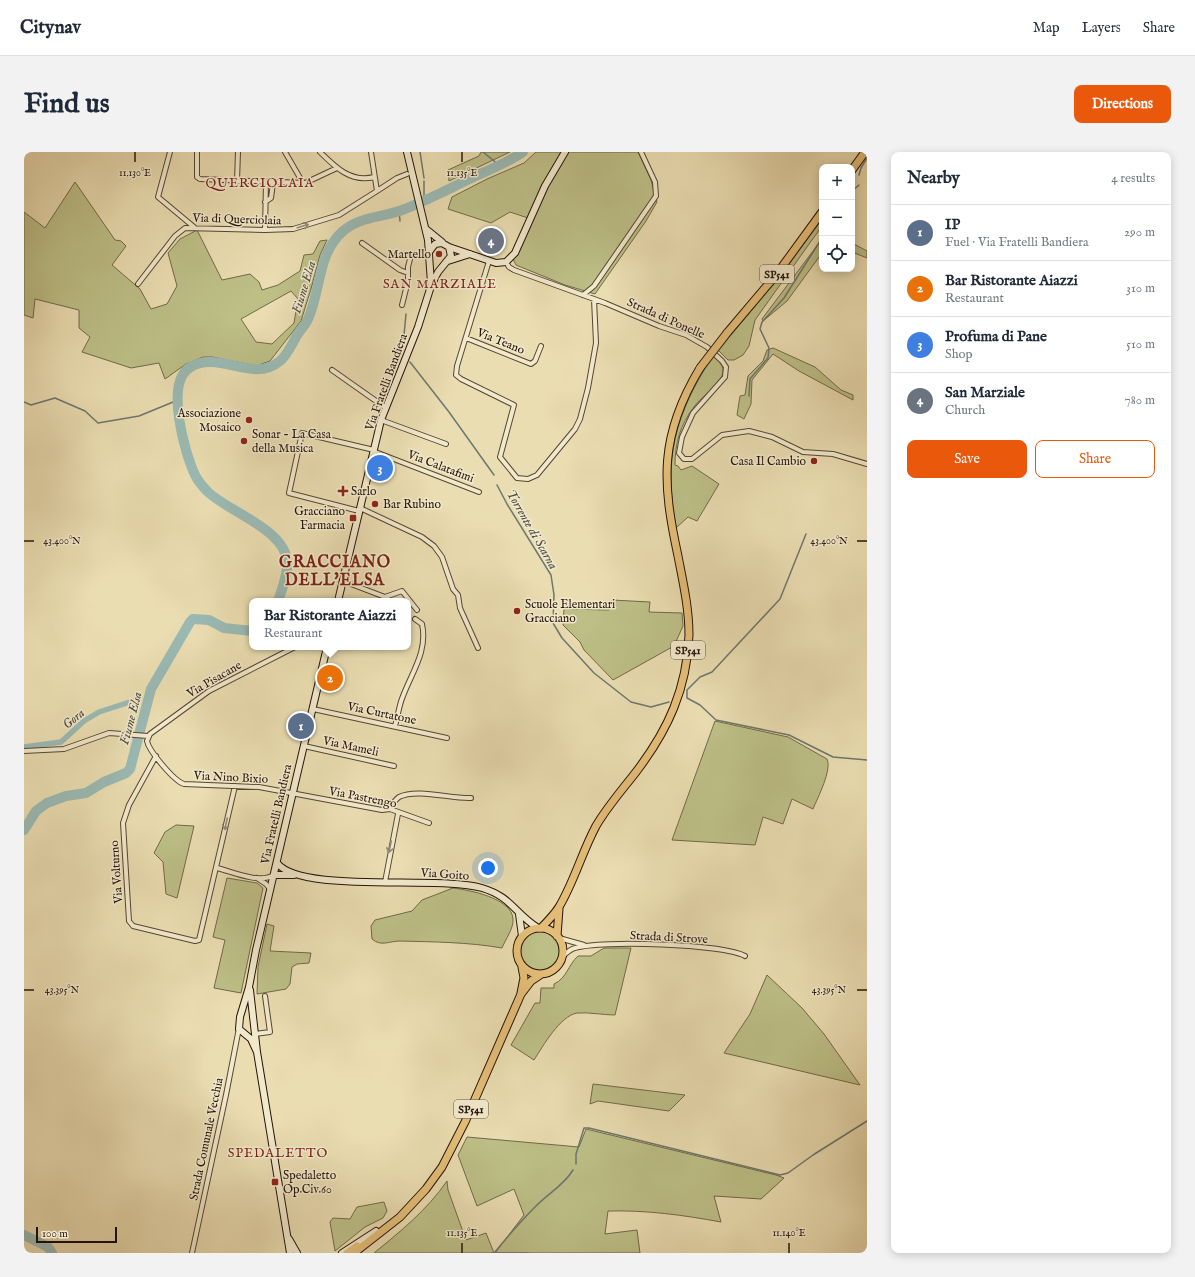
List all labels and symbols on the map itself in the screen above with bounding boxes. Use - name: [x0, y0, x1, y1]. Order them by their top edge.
- text: 11.130°E: [119, 167, 151, 180]
- text: 11.135°E: [447, 167, 477, 180]
- district label: QUERCIOLAIA: [206, 175, 315, 192]
- street label: Via di Querciolaia: [191, 210, 282, 229]
- one-way arrow: [296, 222, 309, 229]
- pin: 4: [478, 226, 504, 256]
- place label: Martello: [388, 247, 432, 262]
- marker: Martello: [434, 249, 444, 259]
- water label: Fiume Elsa: [288, 259, 321, 316]
- road number: SP541: [760, 265, 794, 283]
- district label: SAN MARZIALE: [383, 276, 497, 293]
- street label: Strada di Ponelle: [625, 295, 707, 342]
- street label: Via Teano: [474, 325, 527, 358]
- street label: Via Fratelli Bandiera: [362, 331, 411, 434]
- place label: Associazione Mosaico: [176, 406, 242, 435]
- marker: Associazione Mosaico: [244, 415, 254, 425]
- place label: Sonar - La Casa della Musica: [252, 427, 332, 456]
- marker: Sonar - La Casa della Musica: [239, 436, 249, 446]
- street label: Via Calatafimi: [405, 447, 476, 486]
- pin: 3: [367, 453, 393, 483]
- place label: Casa Il Cambio: [730, 454, 807, 469]
- marker: Casa Il Cambio: [809, 456, 819, 466]
- place label: Sarlo: [351, 484, 377, 499]
- marker: Sarlo: [338, 486, 348, 496]
- water label: Torrente di Scarna: [502, 487, 561, 573]
- place label: Bar Rubino: [383, 497, 441, 512]
- marker: Bar Rubino: [370, 499, 380, 509]
- place label: Gracciano Farmacia: [294, 504, 346, 533]
- marker: Gracciano Farmacia: [348, 513, 358, 523]
- text: 43.400°N: [43, 535, 81, 548]
- text: 43.400°N: [810, 535, 848, 548]
- district label: GRACCIANO DELL'ELSA: [279, 553, 391, 591]
- place label: Scuole Elementari Gracciano: [525, 597, 615, 626]
- marker: Scuole Elementari Gracciano: [512, 606, 522, 616]
- road number: SP541: [671, 641, 705, 659]
- street label: Via Pisacane: [183, 658, 245, 702]
- pin: 2: [317, 663, 343, 693]
- water label: Fiume Elsa: [116, 690, 147, 747]
- street label: Via Curtatone: [345, 699, 418, 728]
- water label: Gora: [59, 705, 89, 733]
- pin: 1: [288, 711, 314, 741]
- street label: Via Mameli: [321, 733, 380, 760]
- street label: Via Fratelli Bandiera: [257, 762, 295, 867]
- street label: Via Nino Bixio: [192, 768, 269, 787]
- street label: Via Pastrengo: [327, 783, 398, 811]
- one-way arrow: [222, 818, 230, 831]
- street label: Via Volturno: [107, 839, 126, 905]
- one-way arrow: [386, 840, 394, 853]
- your location: [478, 858, 498, 878]
- street label: Via Goito: [419, 865, 470, 884]
- street label: Strada di Strove: [630, 928, 709, 947]
- text: 43.395°N: [45, 984, 80, 997]
- text: 43.395°N: [812, 984, 847, 997]
- street label: Strada Comunale Vecchia: [186, 1075, 227, 1202]
- road number: SP541: [454, 1100, 488, 1118]
- district label: SPEDALETTO: [228, 1145, 328, 1162]
- place label: Spedaletto Op.Civ.60: [283, 1168, 337, 1198]
- marker: Spedaletto Op.Civ.60: [270, 1177, 280, 1187]
- scale bar: [36, 1225, 117, 1244]
- text: 11.135°E: [447, 1227, 477, 1240]
- text: 11.140°E: [772, 1227, 806, 1240]

